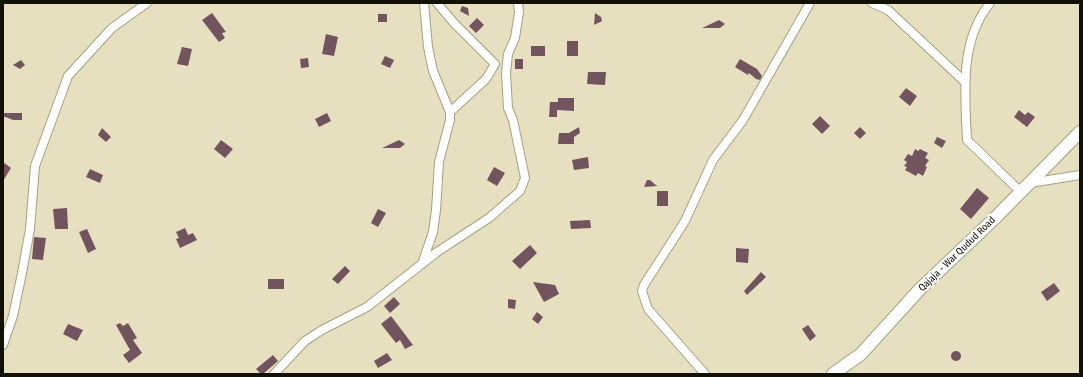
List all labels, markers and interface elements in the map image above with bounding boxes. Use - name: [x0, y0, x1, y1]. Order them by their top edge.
- street label: Qajaja - War Qudud Road: [916, 214, 998, 294]

